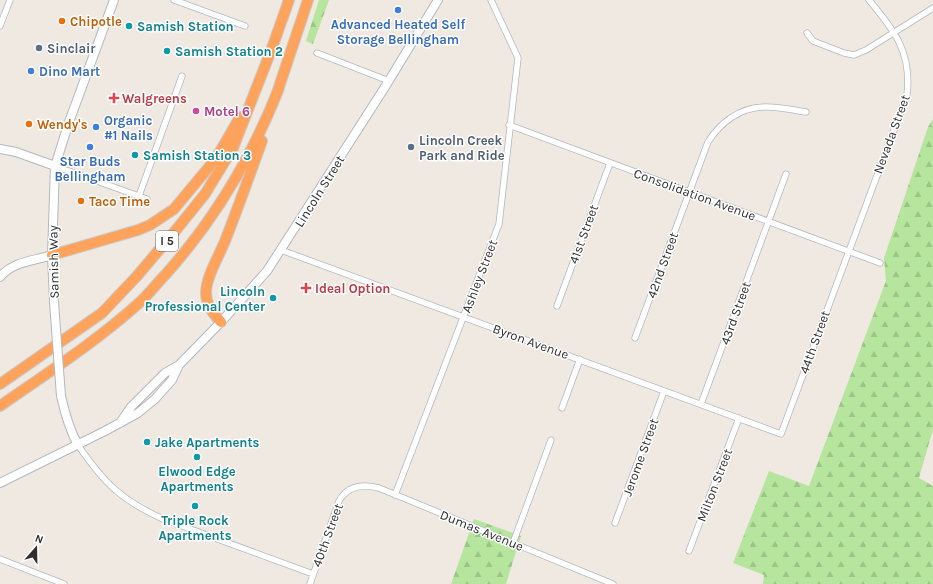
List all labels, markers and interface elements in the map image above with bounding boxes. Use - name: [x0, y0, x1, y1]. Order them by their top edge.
- marker: Advanced Heated Self Storage Bellingham: [393, 5, 403, 15]
- place label: Chipotle: [70, 14, 122, 29]
- marker: Chipotle: [57, 16, 67, 26]
- place label: Advanced Heated Self Storage Bellingham: [331, 17, 465, 47]
- place label: Samish Station: [137, 19, 234, 34]
- marker: Samish Station: [124, 21, 134, 31]
- place label: Sinclair: [47, 41, 96, 56]
- marker: Sinclair: [34, 43, 44, 53]
- place label: Samish Station 2: [175, 44, 283, 59]
- marker: Samish Station 2: [162, 46, 172, 56]
- place label: Dino Mart: [39, 64, 100, 79]
- marker: Dino Mart: [26, 66, 36, 76]
- place label: Walgreens: [122, 91, 187, 106]
- marker: Walgreens: [109, 93, 119, 103]
- street label: Nevada Street: [870, 93, 913, 176]
- place label: Motel 6: [204, 104, 250, 119]
- marker: Motel 6: [191, 106, 201, 116]
- place label: Organic #1 Nails: [104, 113, 153, 143]
- place label: Wendy's: [37, 117, 88, 132]
- marker: Wendy's: [24, 119, 34, 129]
- marker: Organic #1 Nails: [91, 122, 101, 132]
- place label: Lincoln Creek Park and Ride: [419, 133, 505, 163]
- marker: Star Buds Bellingham: [85, 142, 95, 152]
- marker: Lincoln Creek Park and Ride: [406, 142, 416, 152]
- place label: Samish Station 3: [143, 148, 251, 163]
- marker: Samish Station 3: [130, 150, 140, 160]
- street label: Lincoln Street: [291, 152, 348, 230]
- place label: Star Buds Bellingham: [54, 154, 126, 184]
- street label: Consolidation Avenue: [632, 165, 758, 224]
- place label: Taco Time: [89, 194, 150, 209]
- marker: Taco Time: [76, 196, 86, 206]
- street label: 41st Street: [566, 202, 601, 266]
- street label: Samish Way: [45, 225, 62, 299]
- street label: 42nd Street: [644, 230, 681, 300]
- road number: I 5: [156, 231, 178, 251]
- street label: Ashley Street: [459, 237, 500, 315]
- street label: 43rd Street: [717, 279, 754, 347]
- place label: Ideal Option: [315, 281, 390, 296]
- marker: Ideal Option: [300, 282, 312, 294]
- place label: Lincoln Professional Center: [145, 284, 266, 314]
- marker: Lincoln Professional Center: [268, 293, 278, 303]
- street label: 44th Street: [796, 308, 833, 376]
- street label: Byron Avenue: [491, 321, 571, 362]
- street label: Jerome Street: [620, 416, 661, 498]
- place label: Jake Apartments: [155, 435, 260, 450]
- marker: Jake Apartments: [142, 437, 152, 447]
- street label: Milton Street: [694, 446, 735, 524]
- marker: Elwood Edge Apartments: [192, 452, 202, 462]
- place label: Elwood Edge Apartments: [158, 464, 236, 494]
- marker: Triple Rock Apartments: [190, 501, 200, 511]
- street label: 40th Street: [309, 501, 346, 569]
- street label: Dumas Avenue: [438, 507, 526, 554]
- place label: Triple Rock Apartments: [158, 513, 232, 543]
- north arrow: [16, 528, 56, 568]
- text: N: [33, 532, 45, 547]

